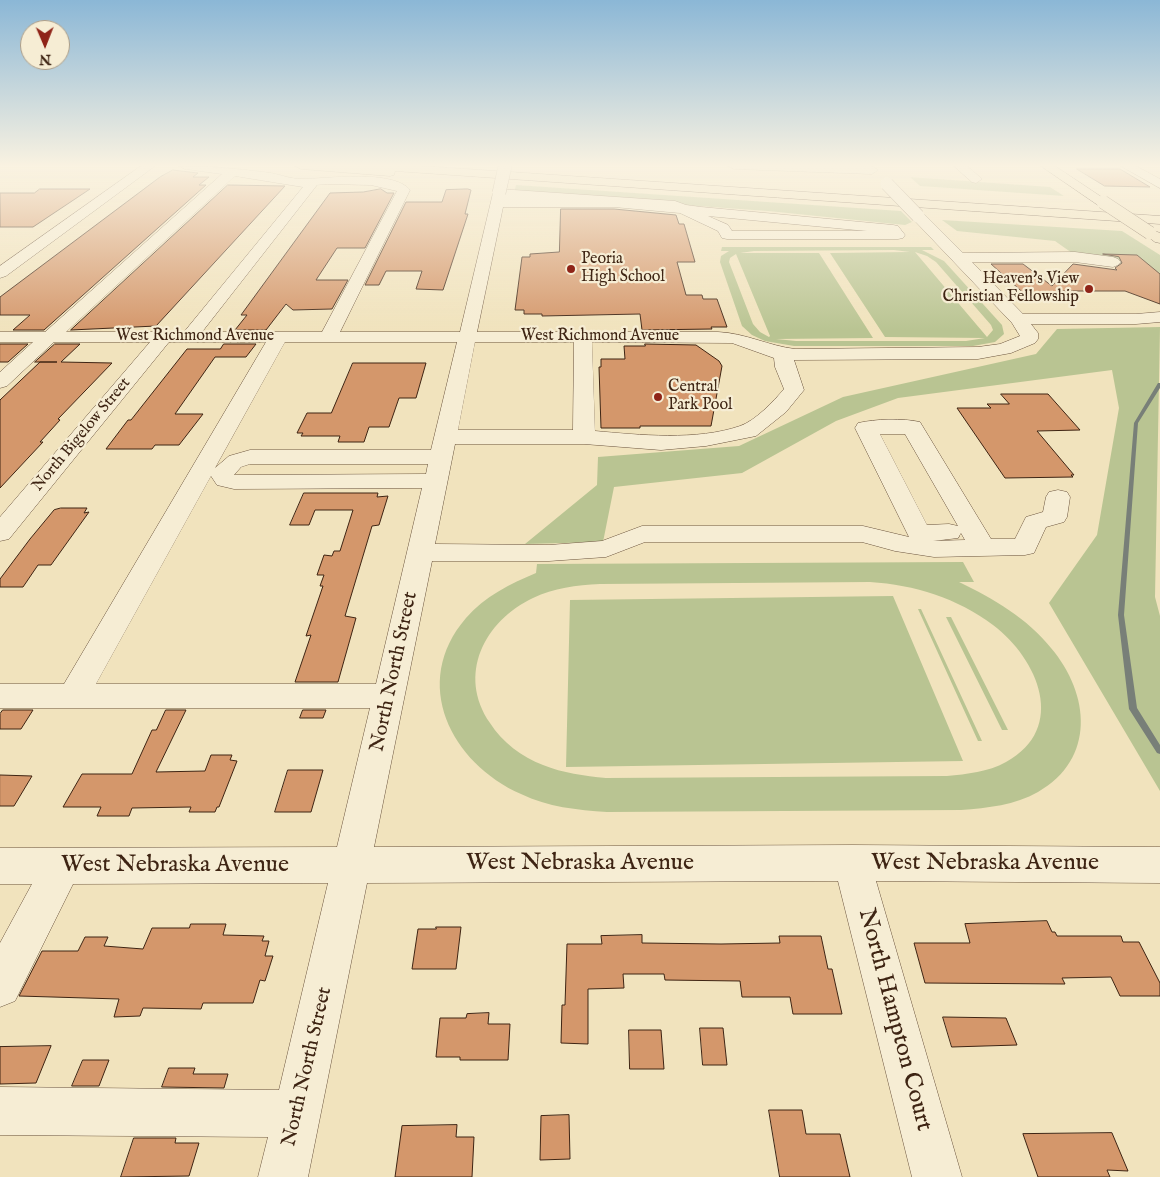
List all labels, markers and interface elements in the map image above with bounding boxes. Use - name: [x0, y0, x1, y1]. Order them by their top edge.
- north arrow: [20, 20, 70, 70]
- text: N: [39, 50, 51, 68]
- place label: Peoria High School: [581, 250, 665, 288]
- marker: Peoria High School: [565, 263, 577, 275]
- place label: Heaven's View Christian Fellowship: [942, 270, 1079, 308]
- marker: Heaven's View Christian Fellowship: [1083, 283, 1095, 295]
- street label: West Richmond Avenue: [116, 327, 274, 347]
- street label: West Richmond Avenue: [521, 327, 679, 347]
- street label: North Bigelow Street: [29, 374, 135, 496]
- place label: Central Park Pool: [668, 378, 732, 416]
- marker: Central Park Pool: [652, 391, 664, 403]
- street label: North North Street: [366, 590, 424, 754]
- street label: West Nebraska Avenue: [466, 850, 694, 878]
- street label: West Nebraska Avenue: [871, 850, 1099, 878]
- street label: West Nebraska Avenue: [61, 852, 289, 880]
- street label: North Hampton Court: [850, 906, 938, 1134]
- street label: North North Street: [278, 985, 338, 1149]

